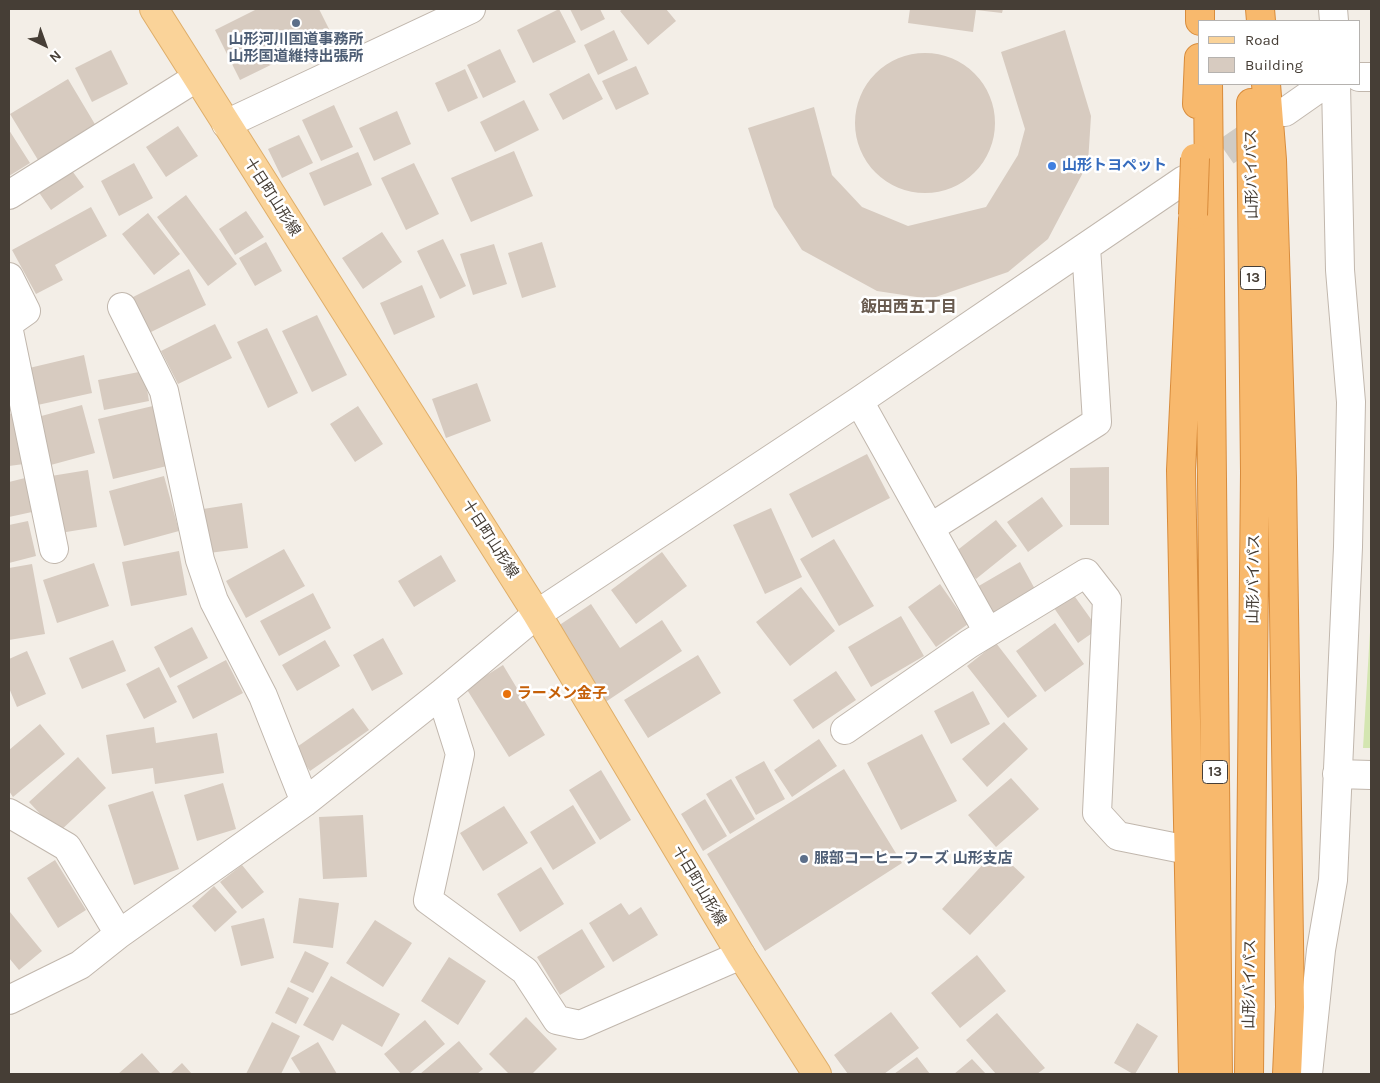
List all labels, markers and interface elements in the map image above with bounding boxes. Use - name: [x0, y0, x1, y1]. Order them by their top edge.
- marker: 山形河川国道事務所 山形国道維持出張所: [290, 17, 302, 29]
- north arrow: [20, 20, 70, 70]
- legend: [1198, 20, 1360, 85]
- place label: 山形河川国道事務所 山形国道維持出張所: [229, 31, 363, 66]
- text: Road: [1245, 31, 1280, 49]
- text: N: [46, 47, 65, 66]
- text: Building: [1245, 56, 1303, 74]
- street label: 山形バイパス: [1242, 129, 1262, 219]
- street label: 十日町山形線: [240, 154, 304, 240]
- place label: 山形トヨペット: [1062, 157, 1167, 175]
- marker: 山形トヨペット: [1046, 160, 1058, 172]
- road number: 13: [1240, 266, 1266, 290]
- district label: 飯田西五丁目: [861, 297, 957, 317]
- street label: 十日町山形線: [458, 496, 522, 582]
- street label: 山形バイパス: [1244, 534, 1264, 624]
- place label: ラーメン金子: [517, 685, 607, 703]
- marker: ラーメン金子: [501, 688, 513, 700]
- road number: 13: [1202, 760, 1228, 784]
- street label: 十日町山形線: [668, 843, 730, 929]
- place label: 服部コーヒーフーズ 山形支店: [814, 850, 1013, 868]
- marker: 服部コーヒーフーズ 山形支店: [798, 853, 810, 865]
- street label: 山形バイパス: [1240, 939, 1260, 1029]

